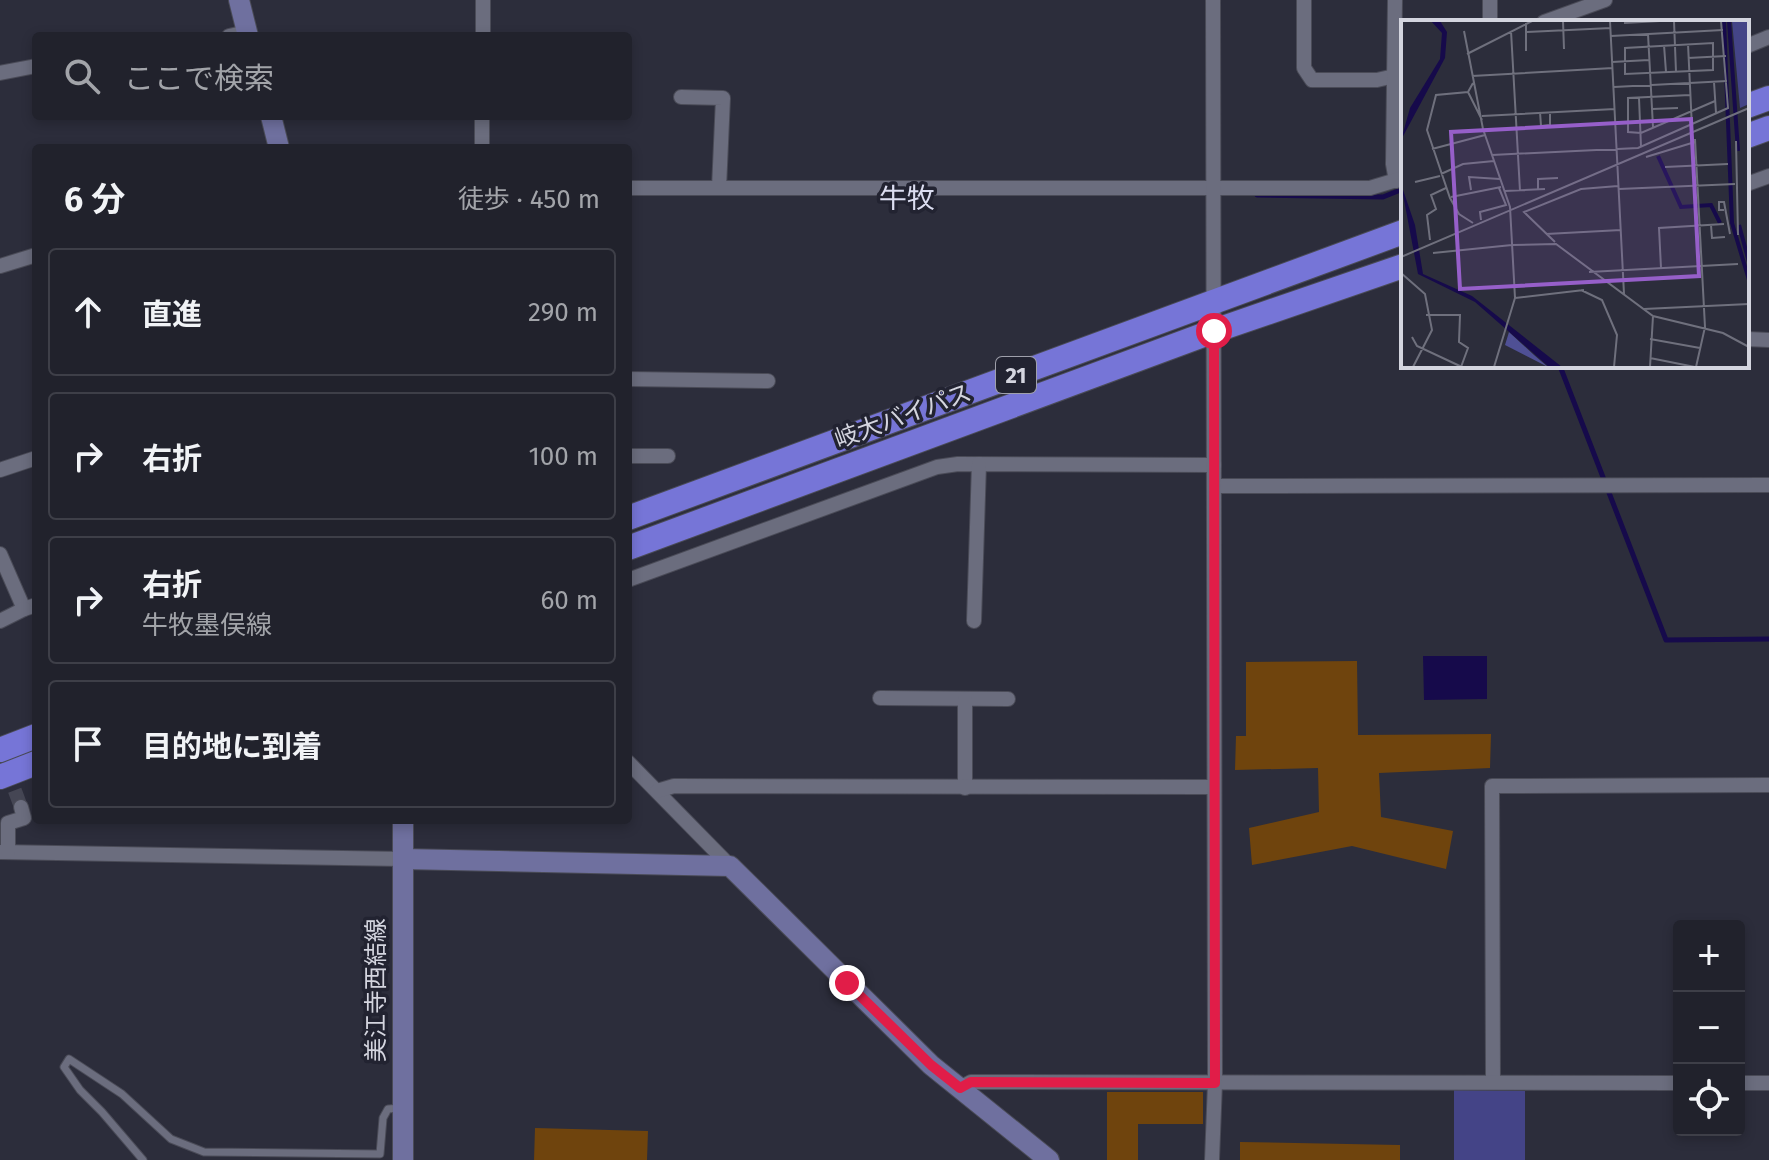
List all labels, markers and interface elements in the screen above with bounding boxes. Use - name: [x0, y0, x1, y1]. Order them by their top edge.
- inset map: [1401, 20, 1749, 368]
- search box: [32, 32, 632, 120]
- icon: search: [60, 54, 104, 98]
- text: ここで検索: [124, 61, 274, 97]
- text: 6 分: [64, 179, 125, 220]
- district label: 牛牧: [879, 182, 935, 215]
- text: 徒歩 · 450 m: [458, 184, 600, 215]
- icon: ahead: [66, 290, 110, 334]
- text: 直進: [142, 297, 202, 333]
- text: 290 m: [528, 297, 598, 328]
- route start: [1196, 313, 1232, 349]
- road number: 21: [996, 357, 1036, 393]
- street label: 岐大バイパス: [831, 378, 975, 454]
- icon: right: [66, 434, 110, 478]
- text: 右折: [142, 441, 202, 477]
- text: 100 m: [529, 441, 598, 472]
- text: 右折: [142, 567, 202, 603]
- icon: right: [66, 578, 110, 622]
- text: 60 m: [540, 585, 598, 616]
- text: 牛牧墨俣線: [142, 610, 272, 641]
- icon: arrive: [66, 722, 110, 766]
- text: 目的地に到着: [142, 729, 322, 765]
- street label: 美江寺西結線: [362, 918, 390, 1062]
- map controls: [1673, 920, 1745, 1136]
- button: +: [1673, 920, 1745, 992]
- route end: [829, 965, 865, 1001]
- button: −: [1673, 992, 1745, 1064]
- button: locate: [1673, 1064, 1745, 1136]

